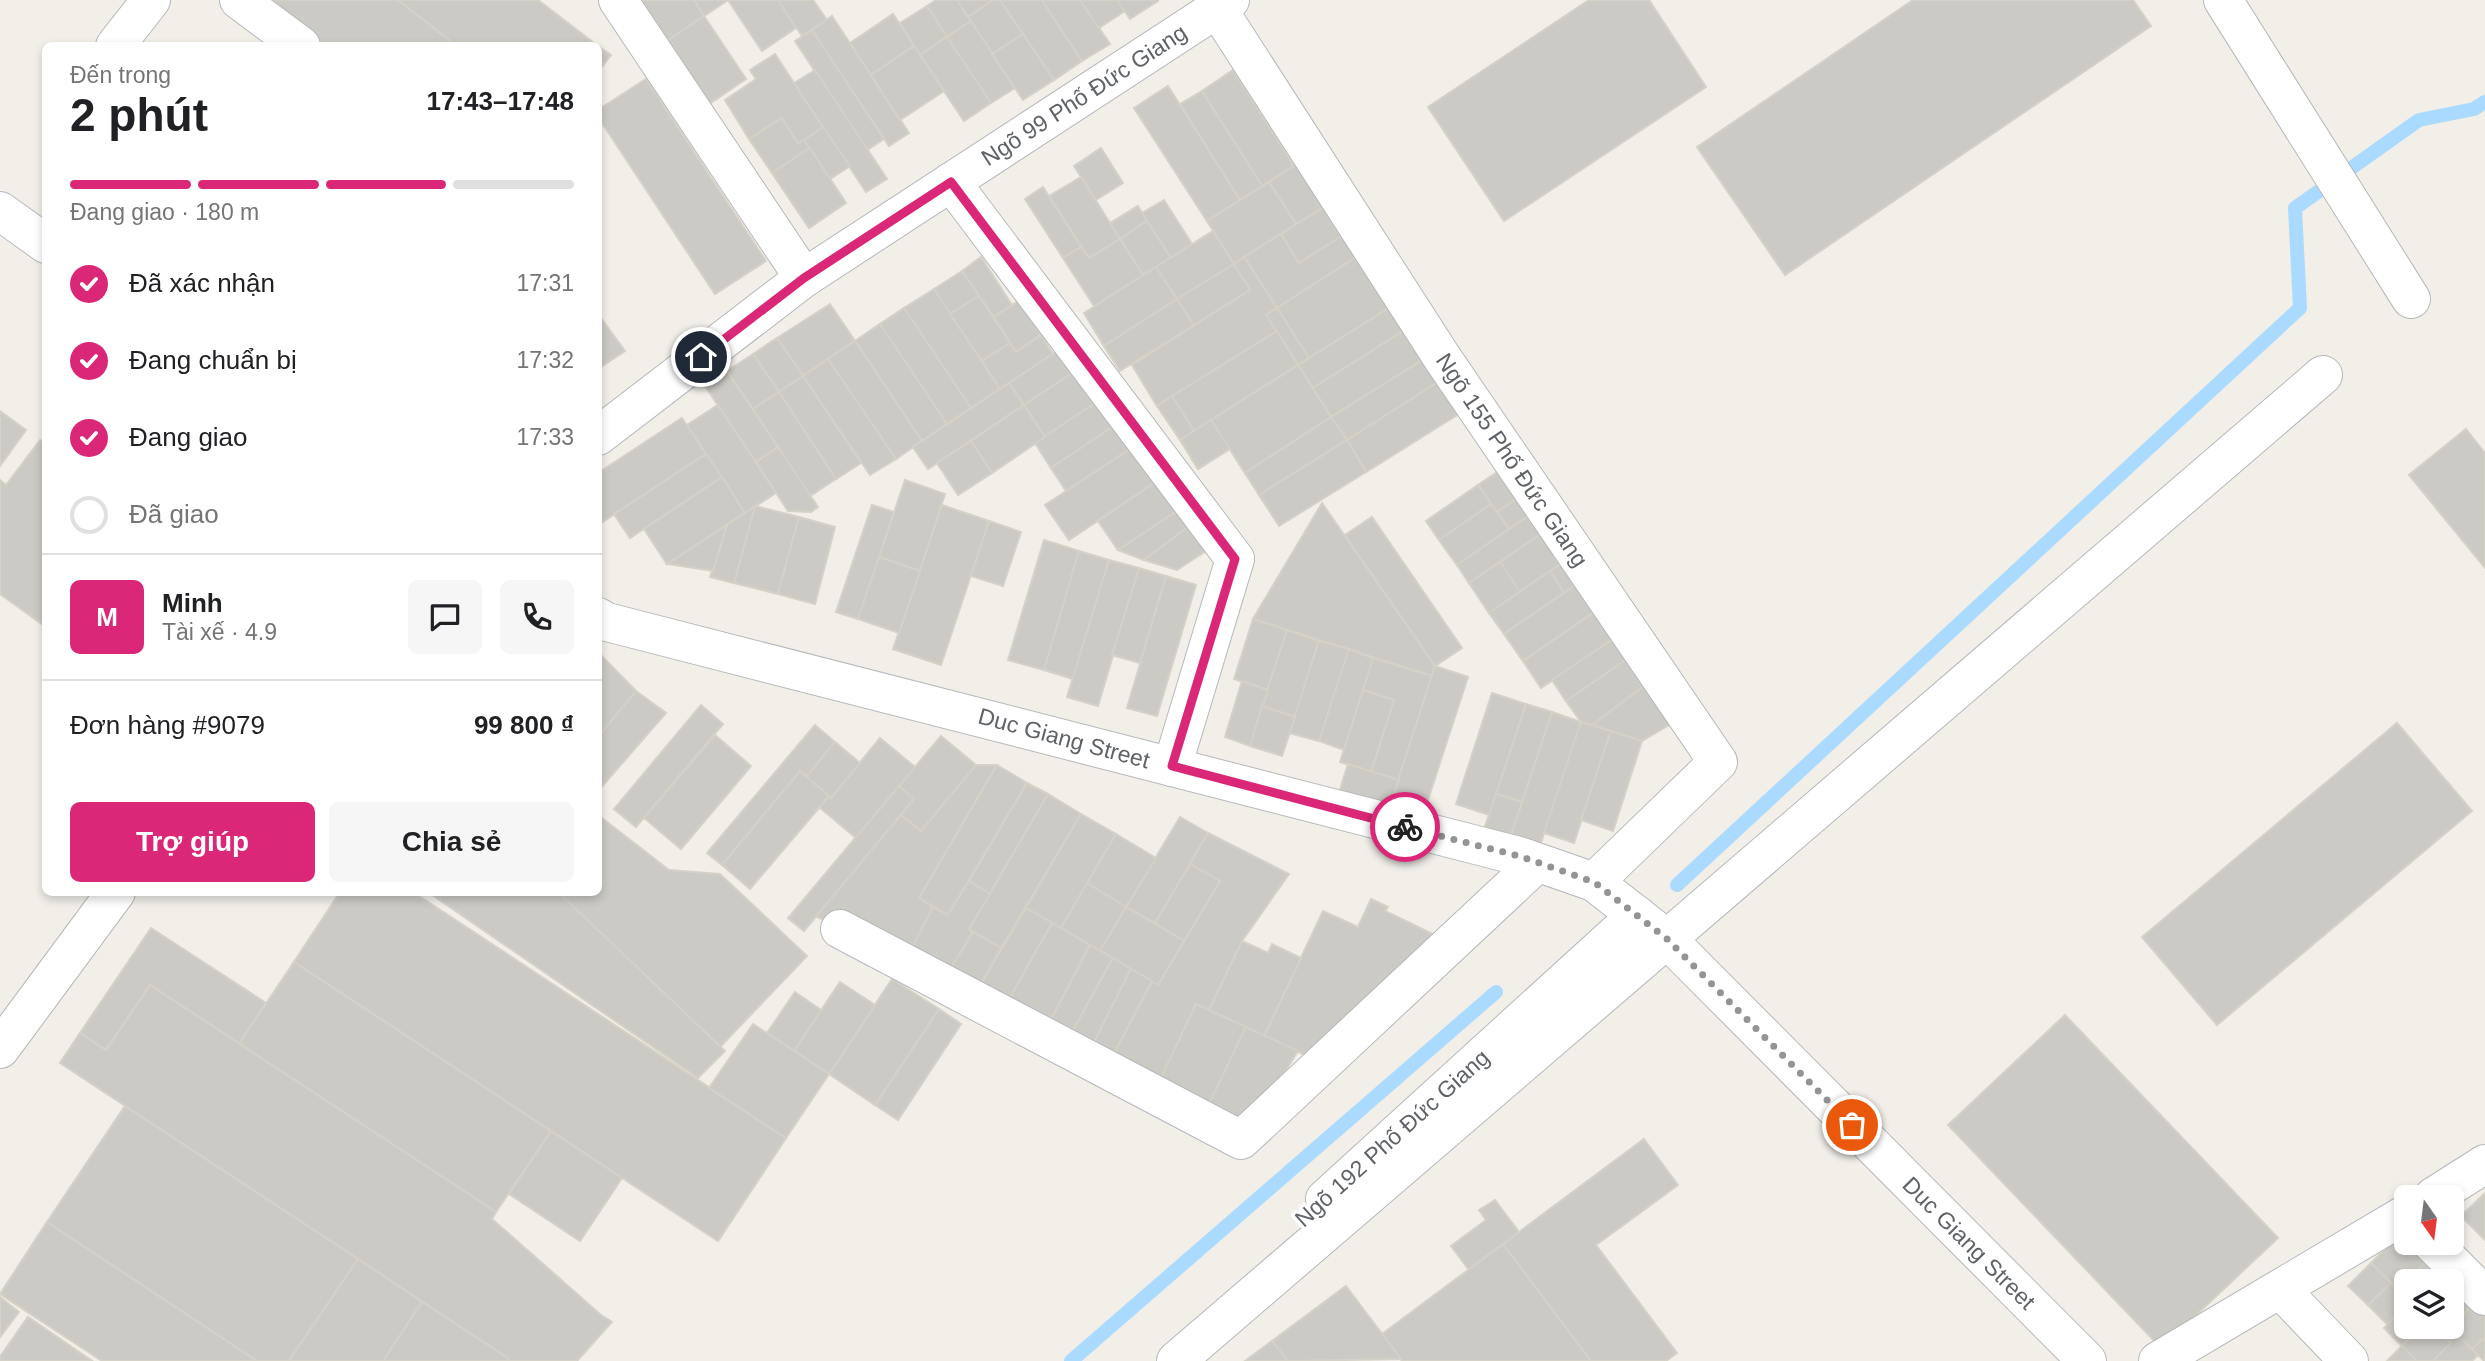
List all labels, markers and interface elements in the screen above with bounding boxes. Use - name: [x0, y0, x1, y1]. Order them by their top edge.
- street label: Ngõ 99 Phố Đức Giang: [977, 19, 1191, 171]
- text: Đến trong: [70, 62, 171, 88]
- text: 17:43–17:48: [427, 86, 574, 116]
- text: 2 phút: [70, 89, 208, 141]
- text: Đang giao · 180 m: [70, 199, 259, 225]
- icon: check: [70, 265, 108, 303]
- text: Đã xác nhận: [129, 268, 275, 298]
- text: 17:31: [516, 270, 574, 296]
- pin: [671, 327, 731, 387]
- icon: home: [682, 338, 720, 376]
- icon: check: [70, 342, 108, 380]
- text: Đang chuẩn bị: [129, 345, 297, 375]
- text: 17:32: [516, 347, 574, 373]
- street label: Ngõ 155 Phố Đức Giang: [1431, 348, 1593, 572]
- icon: check: [70, 419, 108, 457]
- text: Đang giao: [129, 422, 248, 452]
- text: 17:33: [516, 424, 574, 450]
- text: Đã giao: [129, 499, 219, 529]
- button: chat: [408, 580, 482, 654]
- button: phone: [500, 580, 574, 654]
- text: Minh: [162, 588, 223, 618]
- text: M: [96, 602, 118, 632]
- text: Tài xế · 4.9: [162, 619, 277, 645]
- street label: Duc Giang Street: [975, 703, 1153, 774]
- text: Đơn hàng #9079: [70, 710, 265, 740]
- text: 99 800 ₫: [474, 710, 574, 740]
- courier: [1370, 792, 1440, 862]
- button: Trợ giúp: [70, 802, 315, 882]
- button: Chia sẻ: [329, 802, 574, 882]
- icon: bike: [1386, 808, 1424, 846]
- street label: Ngõ 192 Phố Đức Giang: [1290, 1044, 1494, 1232]
- pin: [1822, 1095, 1882, 1155]
- icon: bag: [1833, 1106, 1871, 1144]
- street label: Duc Giang Street: [1897, 1171, 2041, 1315]
- north arrow: [2394, 1185, 2464, 1255]
- map controls: [2394, 1185, 2464, 1339]
- button: layers: [2394, 1269, 2464, 1339]

